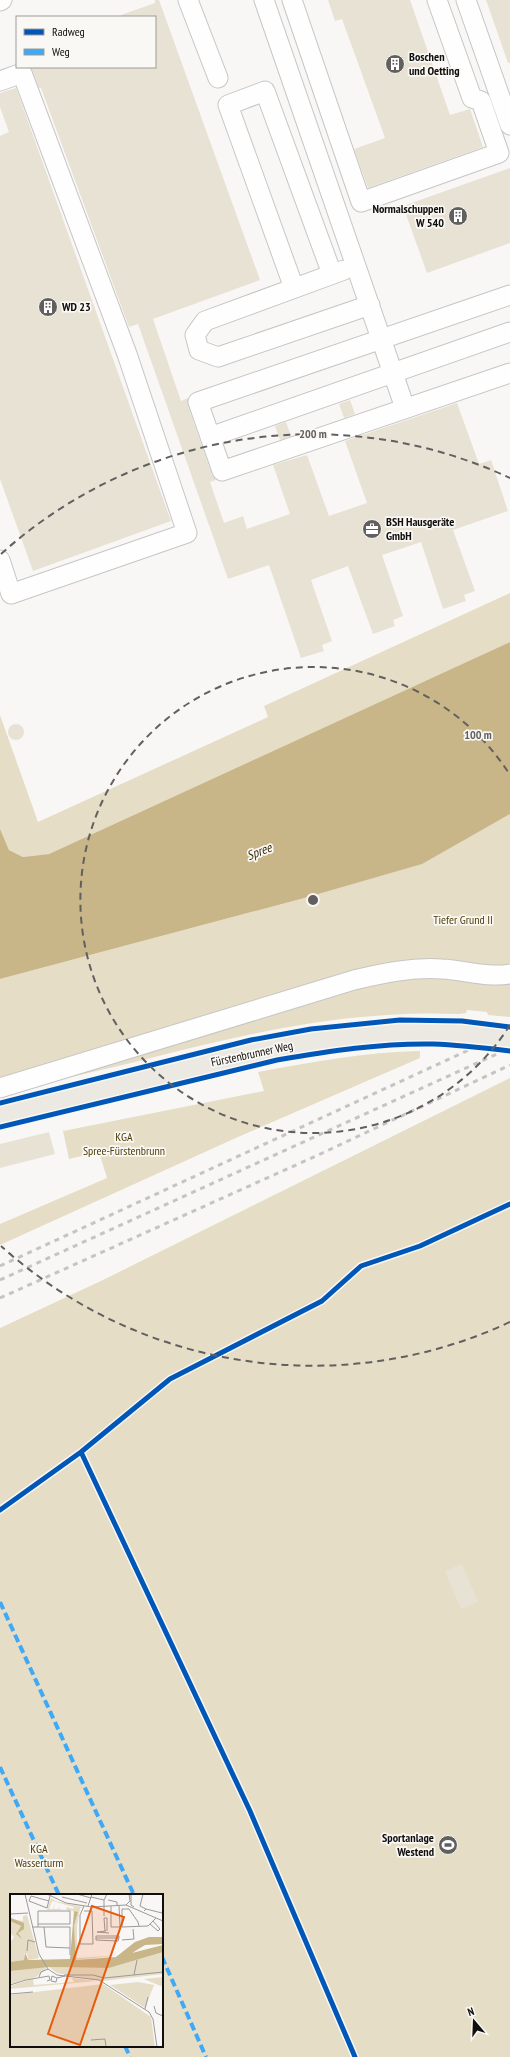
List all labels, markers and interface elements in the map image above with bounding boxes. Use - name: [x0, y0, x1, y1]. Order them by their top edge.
- legend: [16, 16, 156, 68]
- text: Radweg: [52, 24, 85, 39]
- text: Weg: [52, 44, 70, 59]
- place label: Boschen und Oetting: [409, 49, 459, 78]
- building icon: Boschen und Oetting: [384, 53, 406, 75]
- place label: Normalschuppen W 540: [372, 201, 444, 230]
- building icon: Normalschuppen W 540: [447, 205, 469, 227]
- building icon: WD 23: [37, 296, 59, 318]
- place label: WD 23: [61, 299, 91, 314]
- text: 200 m: [299, 426, 327, 441]
- place label: BSH Hausgeräte GmbH: [386, 514, 454, 543]
- office icon: BSH Hausgeräte GmbH: [361, 518, 383, 540]
- text: 100 m: [464, 727, 492, 742]
- water label: Spree: [244, 838, 276, 864]
- centre of rings: [306, 893, 320, 907]
- park label: Tiefer Grund II: [433, 912, 493, 927]
- street label: Fürstenbrunner Weg: [210, 1037, 294, 1070]
- park label: KGA Spree-Fürstenbrunn: [83, 1129, 165, 1158]
- place label: Sportanlage Westend: [382, 1830, 434, 1859]
- sports icon: Sportanlage Westend: [437, 1834, 459, 1856]
- park label: KGA Wasserturm: [15, 1841, 64, 1870]
- inset map: [10, 1894, 163, 2047]
- north arrow: [454, 2001, 494, 2041]
- text: N: [466, 2004, 476, 2019]

